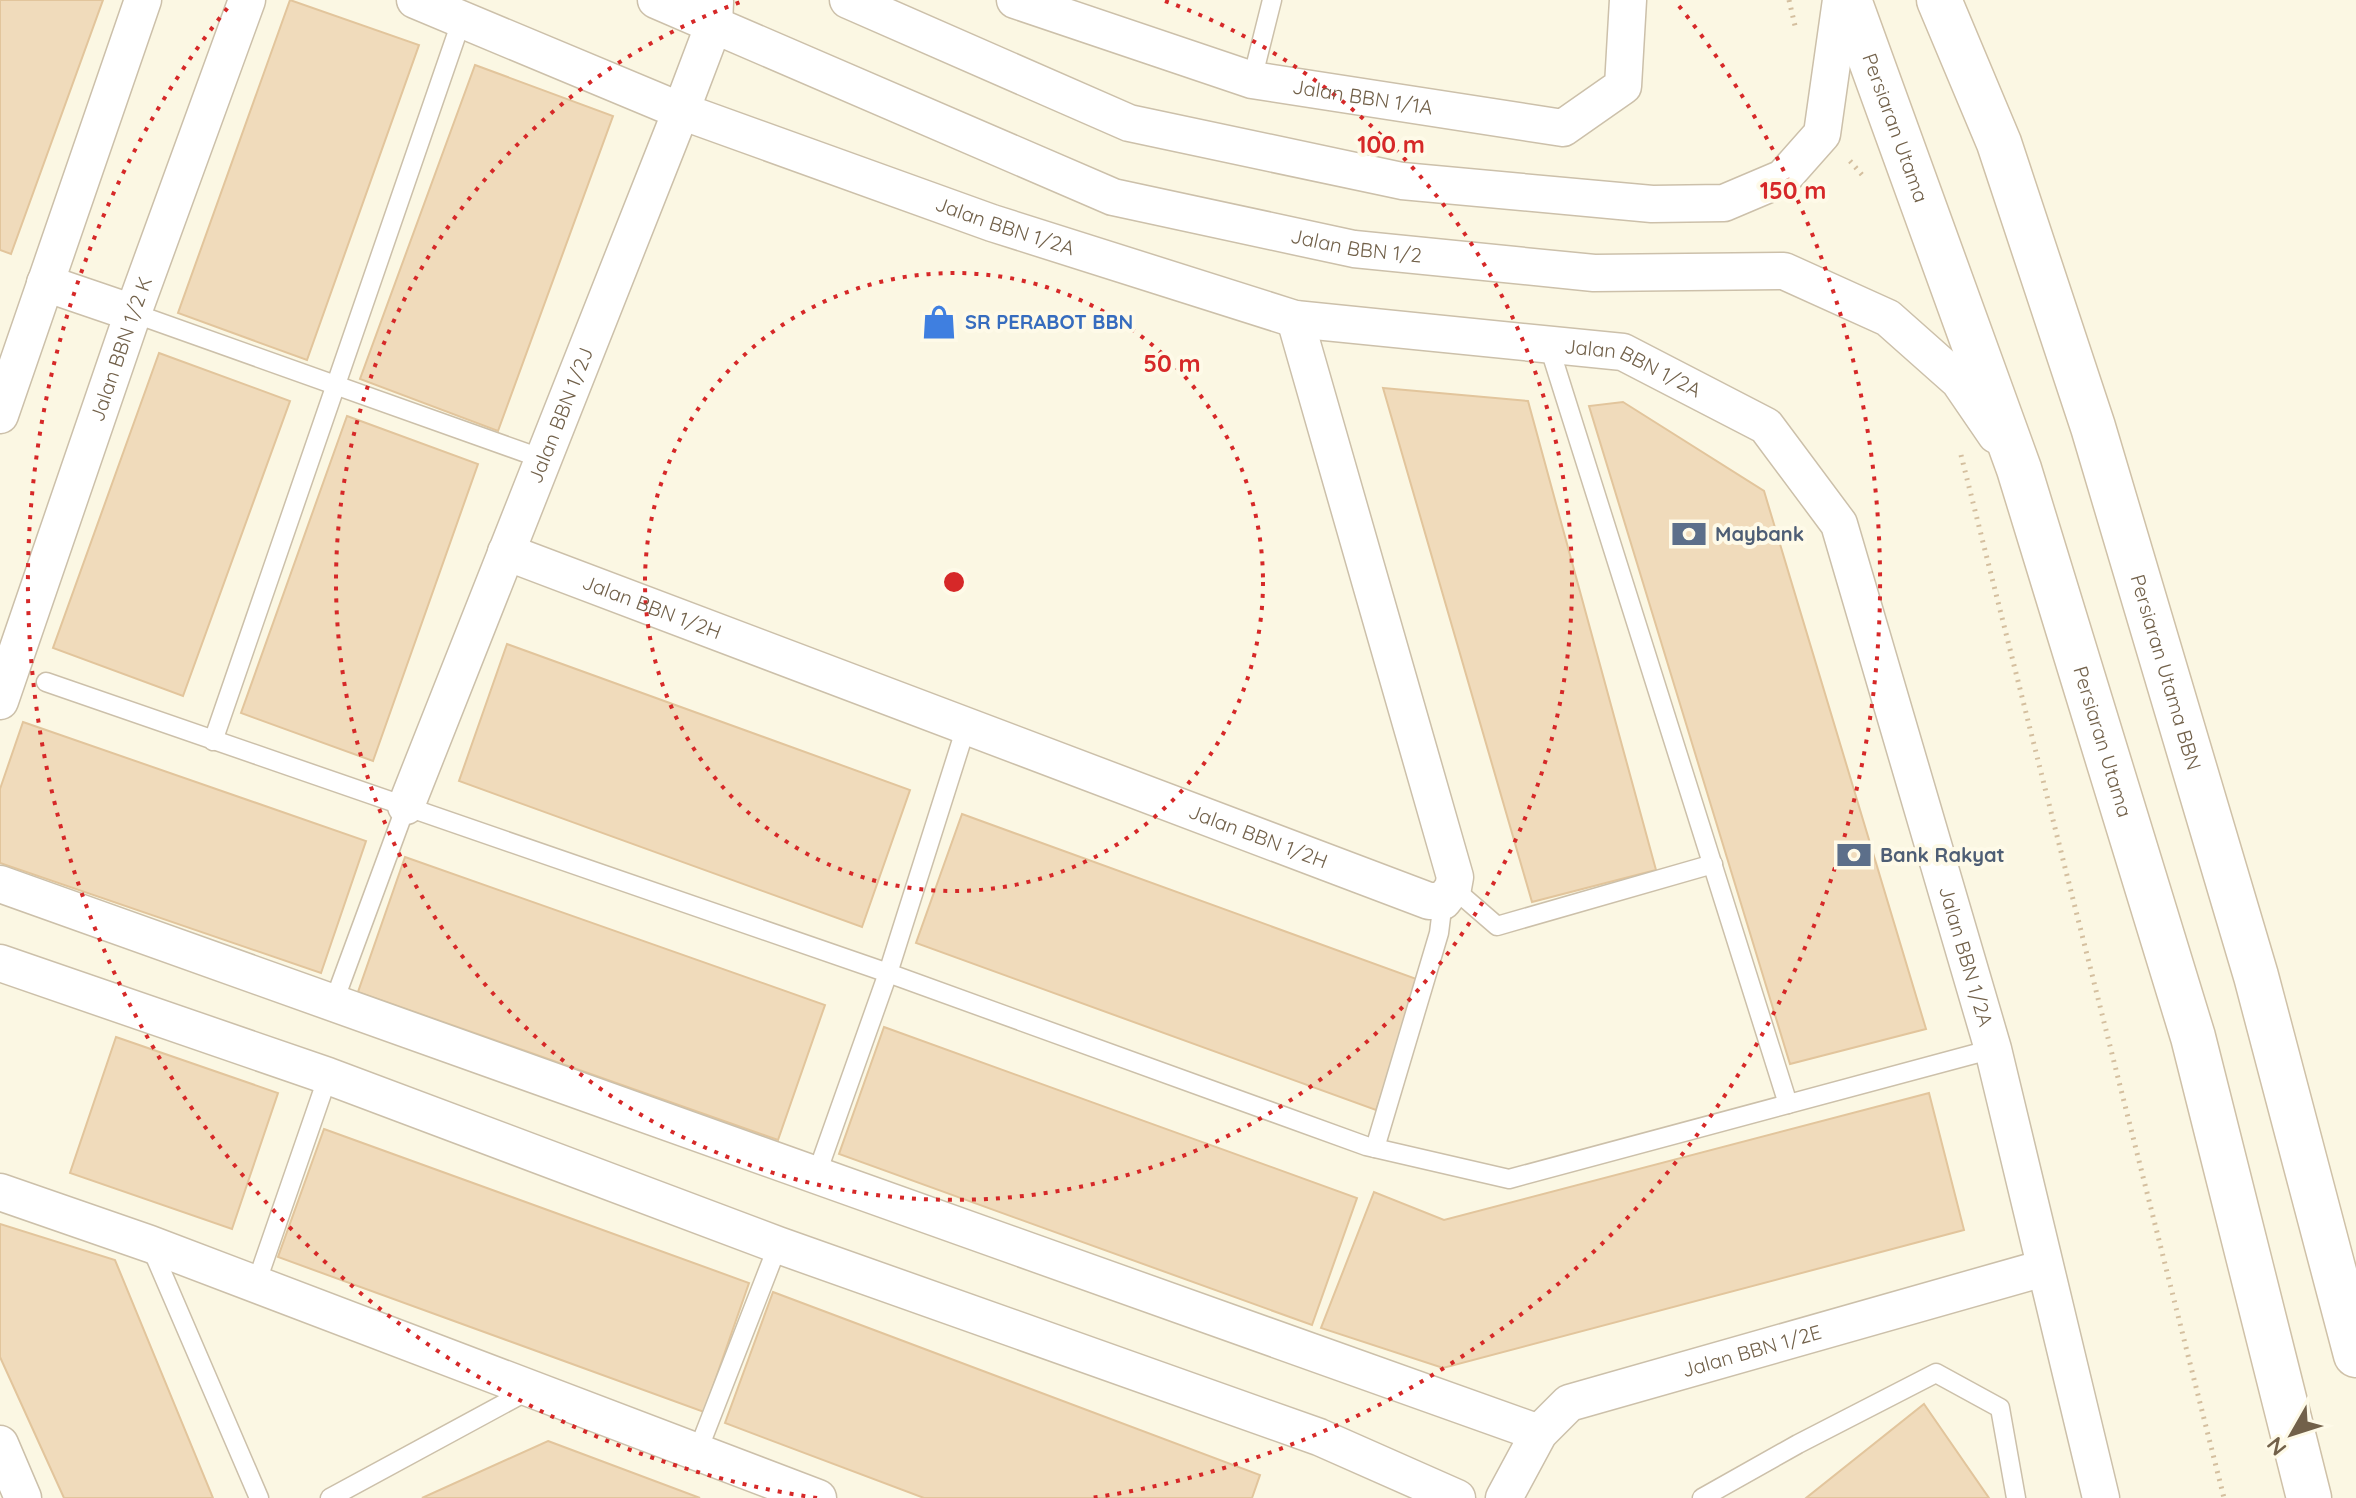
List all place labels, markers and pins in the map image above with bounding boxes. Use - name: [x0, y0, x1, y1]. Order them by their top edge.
- shop icon: SR PERABOT BBN: [920, 303, 958, 341]
- place label: SR PERABOT BBN: [965, 309, 1133, 334]
- bank icon: Maybank: [1670, 515, 1708, 553]
- place label: Maybank: [1715, 521, 1804, 546]
- centre of rings: [940, 568, 968, 596]
- bank icon: Bank Rakyat: [1835, 836, 1873, 874]
- place label: Bank Rakyat: [1880, 842, 2005, 867]

